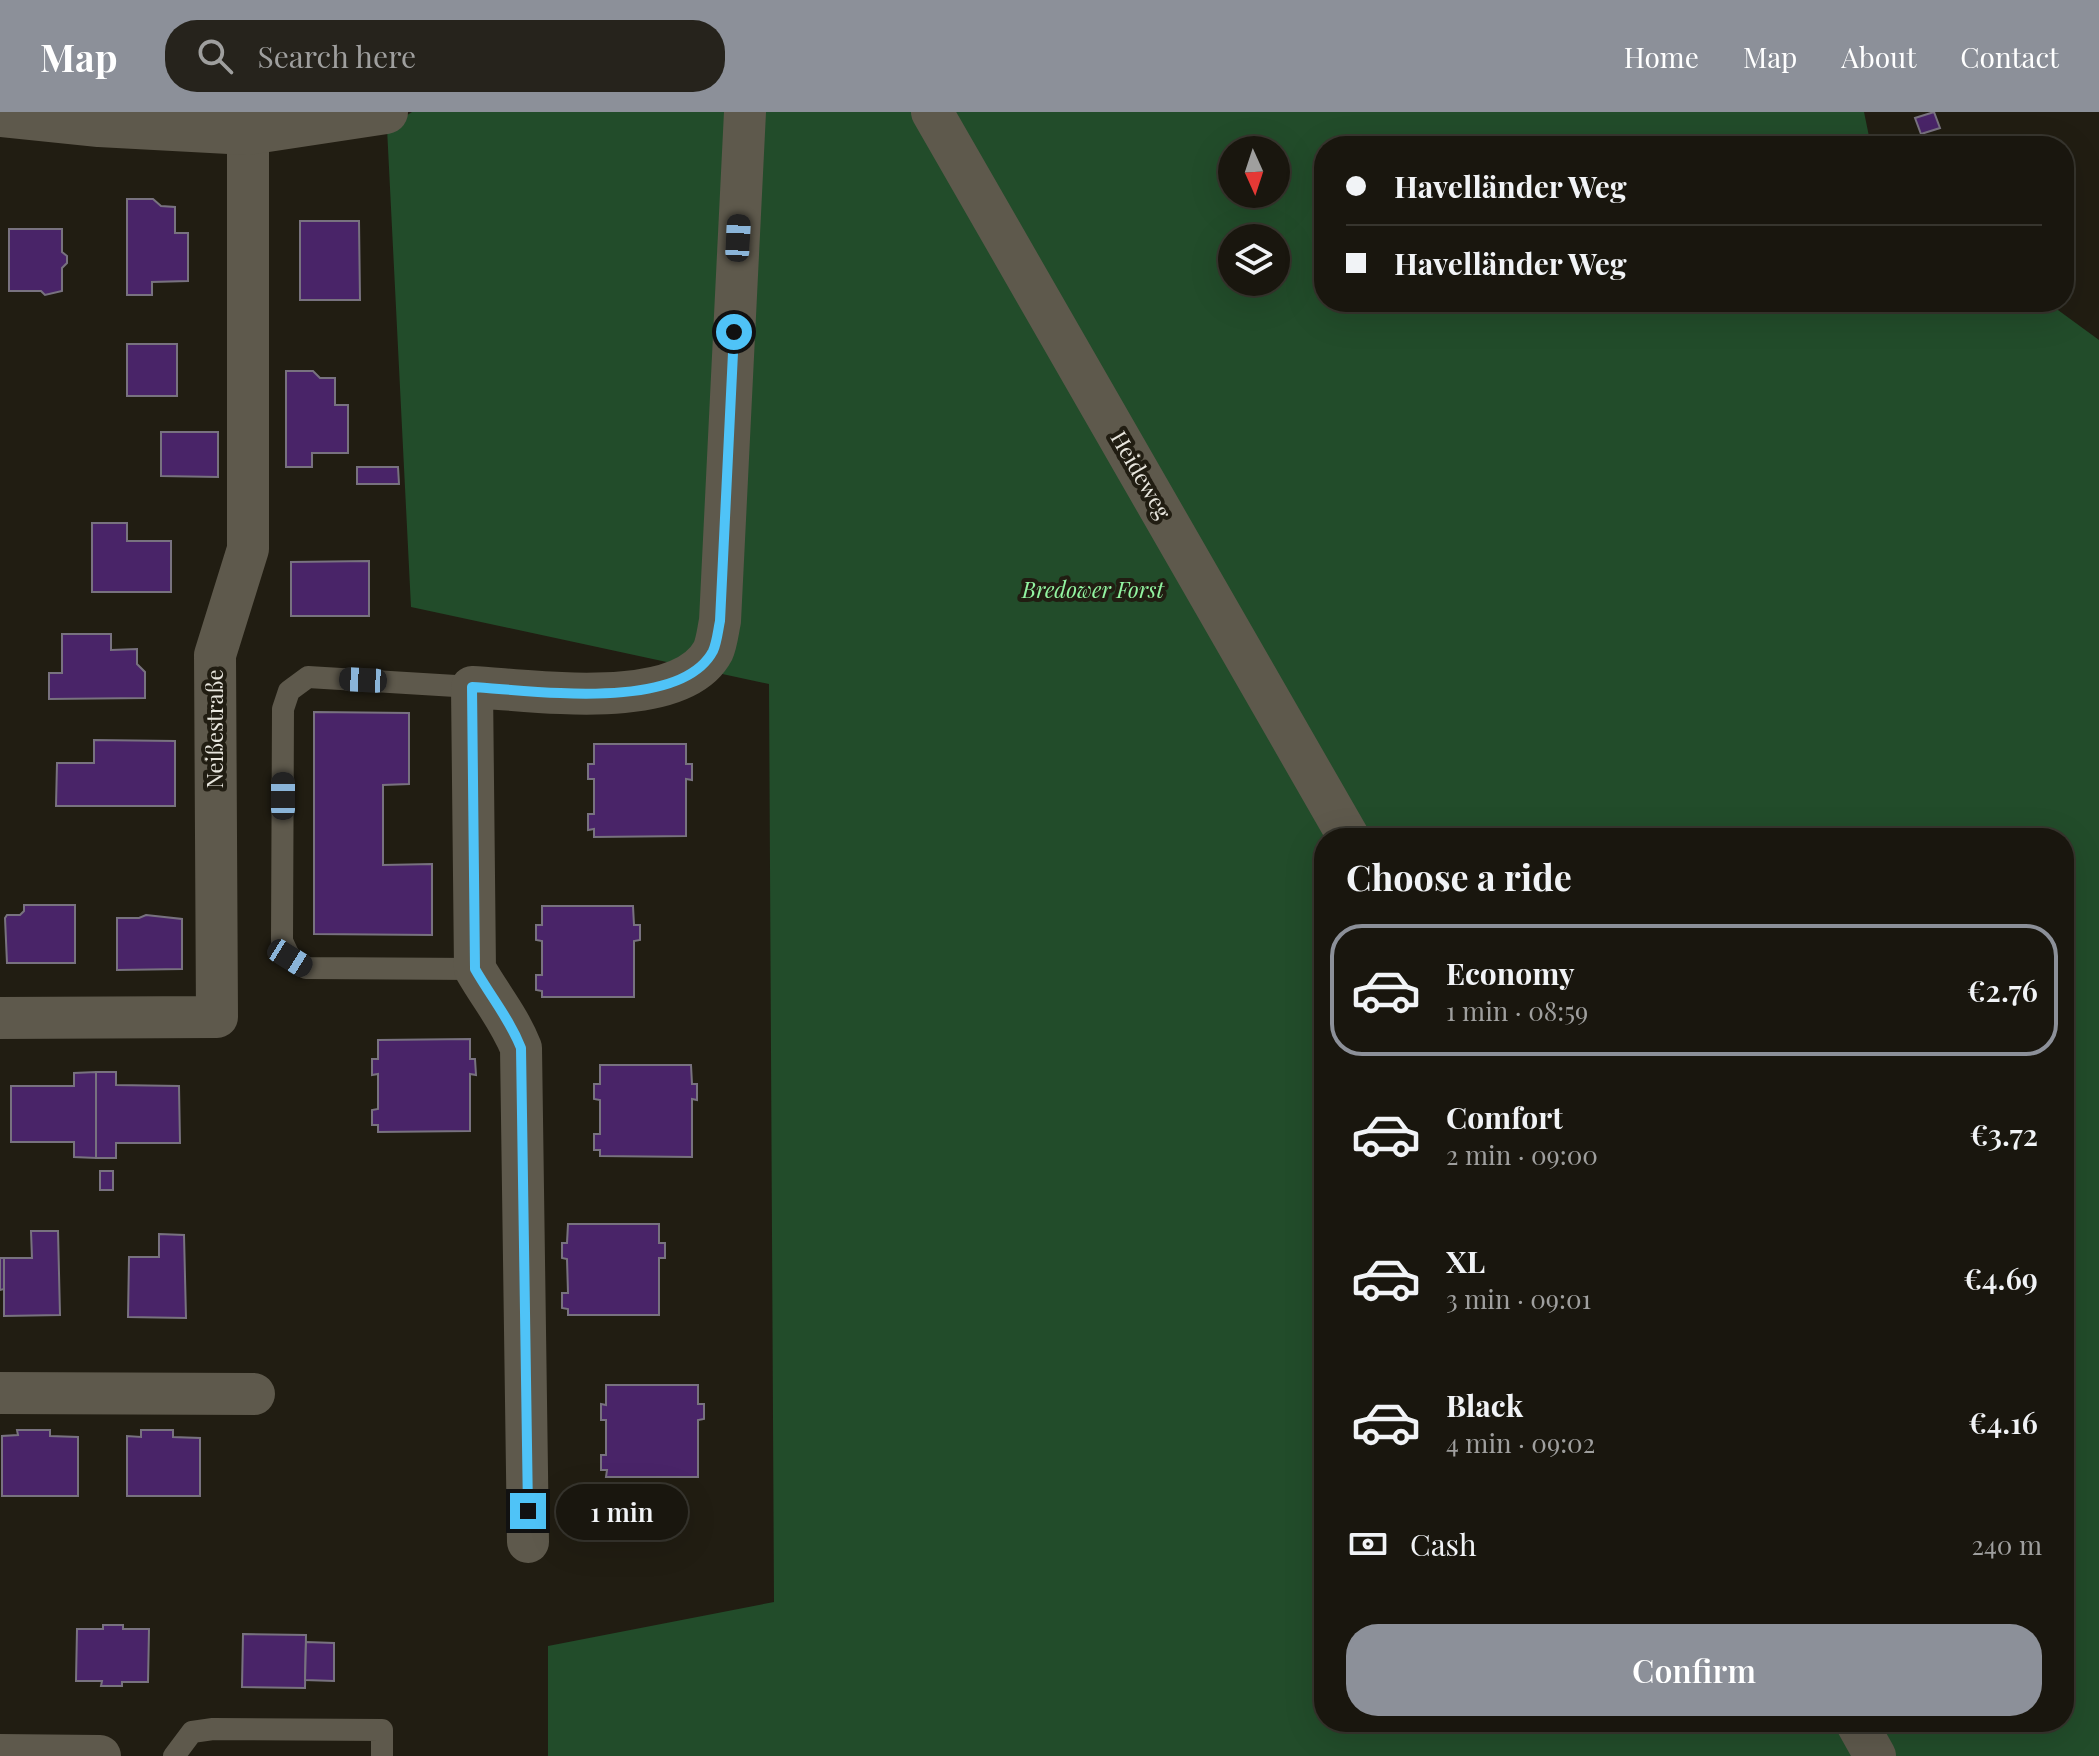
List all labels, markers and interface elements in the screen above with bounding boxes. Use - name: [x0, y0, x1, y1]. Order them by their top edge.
- search box: [165, 20, 725, 92]
- text: Map: [40, 31, 117, 82]
- icon: search: [193, 34, 237, 78]
- text: Search here: [257, 36, 416, 76]
- text: Home: [1624, 38, 1699, 75]
- text: Map: [1743, 38, 1797, 75]
- text: About: [1841, 38, 1916, 75]
- text: Contact: [1960, 38, 2059, 75]
- north arrow: [1218, 136, 1290, 208]
- map controls: [1218, 136, 1290, 296]
- text: Havelländer Weg: [1394, 166, 1627, 206]
- car: [725, 213, 751, 263]
- button: layers: [1218, 224, 1290, 296]
- text: Havelländer Weg: [1394, 243, 1627, 283]
- route start: [716, 314, 752, 350]
- street label: Heideweg: [1105, 425, 1179, 524]
- park label: Bredower Forst: [1021, 574, 1166, 604]
- car: [338, 667, 388, 693]
- street label: Neißestraße: [199, 669, 229, 789]
- car: [271, 772, 295, 820]
- text: Choose a ride: [1346, 852, 1572, 900]
- car: [263, 935, 317, 981]
- text: Economy: [1446, 953, 1575, 993]
- icon: car: [1350, 954, 1422, 1026]
- text: €2.76: [1967, 970, 2038, 1010]
- text: 1 min · 08:59: [1446, 993, 1588, 1028]
- text: Comfort: [1446, 1097, 1563, 1137]
- icon: car: [1350, 1098, 1422, 1170]
- text: €3.72: [1970, 1114, 2038, 1154]
- text: 2 min · 09:00: [1446, 1137, 1598, 1172]
- text: XL: [1446, 1241, 1485, 1281]
- icon: car: [1350, 1242, 1422, 1314]
- text: €4.69: [1963, 1258, 2038, 1298]
- text: 3 min · 09:01: [1446, 1281, 1591, 1316]
- text: Black: [1446, 1385, 1523, 1425]
- icon: car: [1350, 1386, 1422, 1458]
- text: €4.16: [1968, 1402, 2038, 1442]
- text: 4 min · 09:02: [1446, 1425, 1595, 1460]
- callout: 1 min: [556, 1483, 688, 1539]
- route end: [510, 1493, 546, 1529]
- text: 1 min: [590, 1494, 654, 1529]
- icon: cash: [1346, 1522, 1390, 1566]
- text: Cash: [1410, 1524, 1477, 1564]
- text: 240 m: [1972, 1527, 2042, 1562]
- button: Confirm: [1346, 1624, 2042, 1716]

